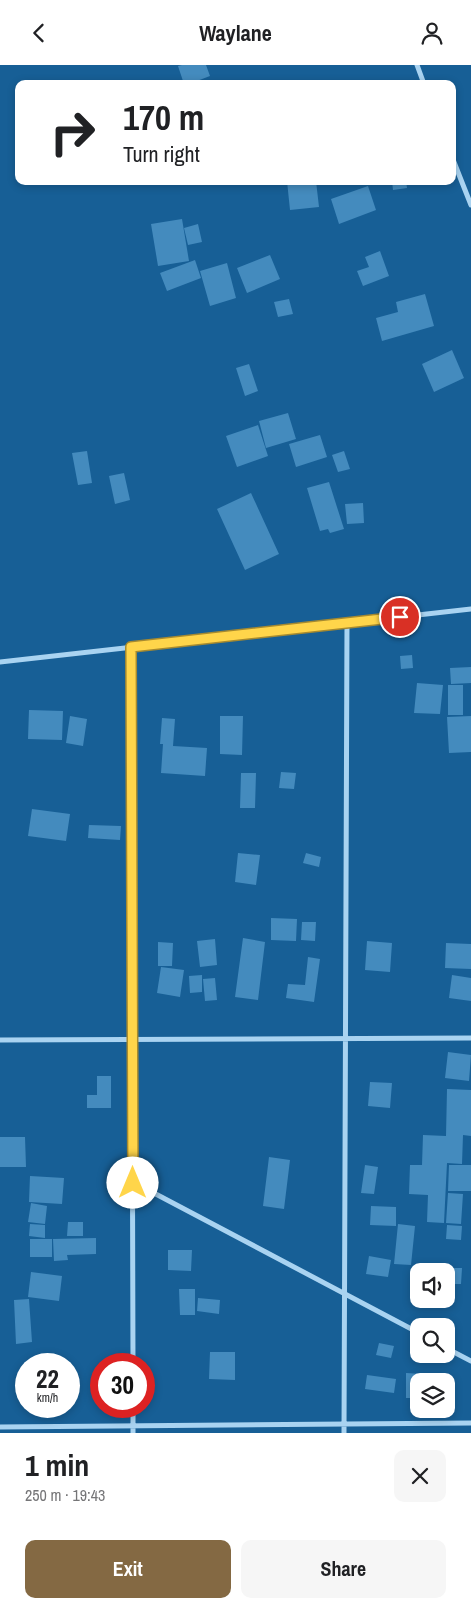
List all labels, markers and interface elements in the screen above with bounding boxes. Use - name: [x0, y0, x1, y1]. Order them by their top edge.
- text: Waylane: [199, 18, 272, 48]
- icon: back: [25, 19, 53, 47]
- icon: person: [418, 19, 446, 47]
- text: 170 m: [123, 94, 204, 141]
- icon: right: [40, 100, 105, 165]
- text: Turn right: [123, 139, 200, 169]
- pin: [379, 596, 421, 638]
- icon: arrive: [386, 603, 414, 631]
- position arrow: [106, 1156, 158, 1208]
- map controls: [410, 1263, 455, 1418]
- button: sound: [410, 1263, 455, 1308]
- button: search: [410, 1318, 455, 1363]
- speed limit sign: 30: [90, 1353, 155, 1418]
- text: 22: [36, 1362, 59, 1396]
- button: layers: [410, 1373, 455, 1418]
- text: km/h: [37, 1390, 58, 1406]
- text: 1 min: [25, 1445, 89, 1485]
- button: close: [394, 1450, 446, 1502]
- text: 250 m · 19:43: [25, 1484, 105, 1506]
- button: Exit: [25, 1540, 231, 1598]
- button: Share: [241, 1540, 446, 1598]

